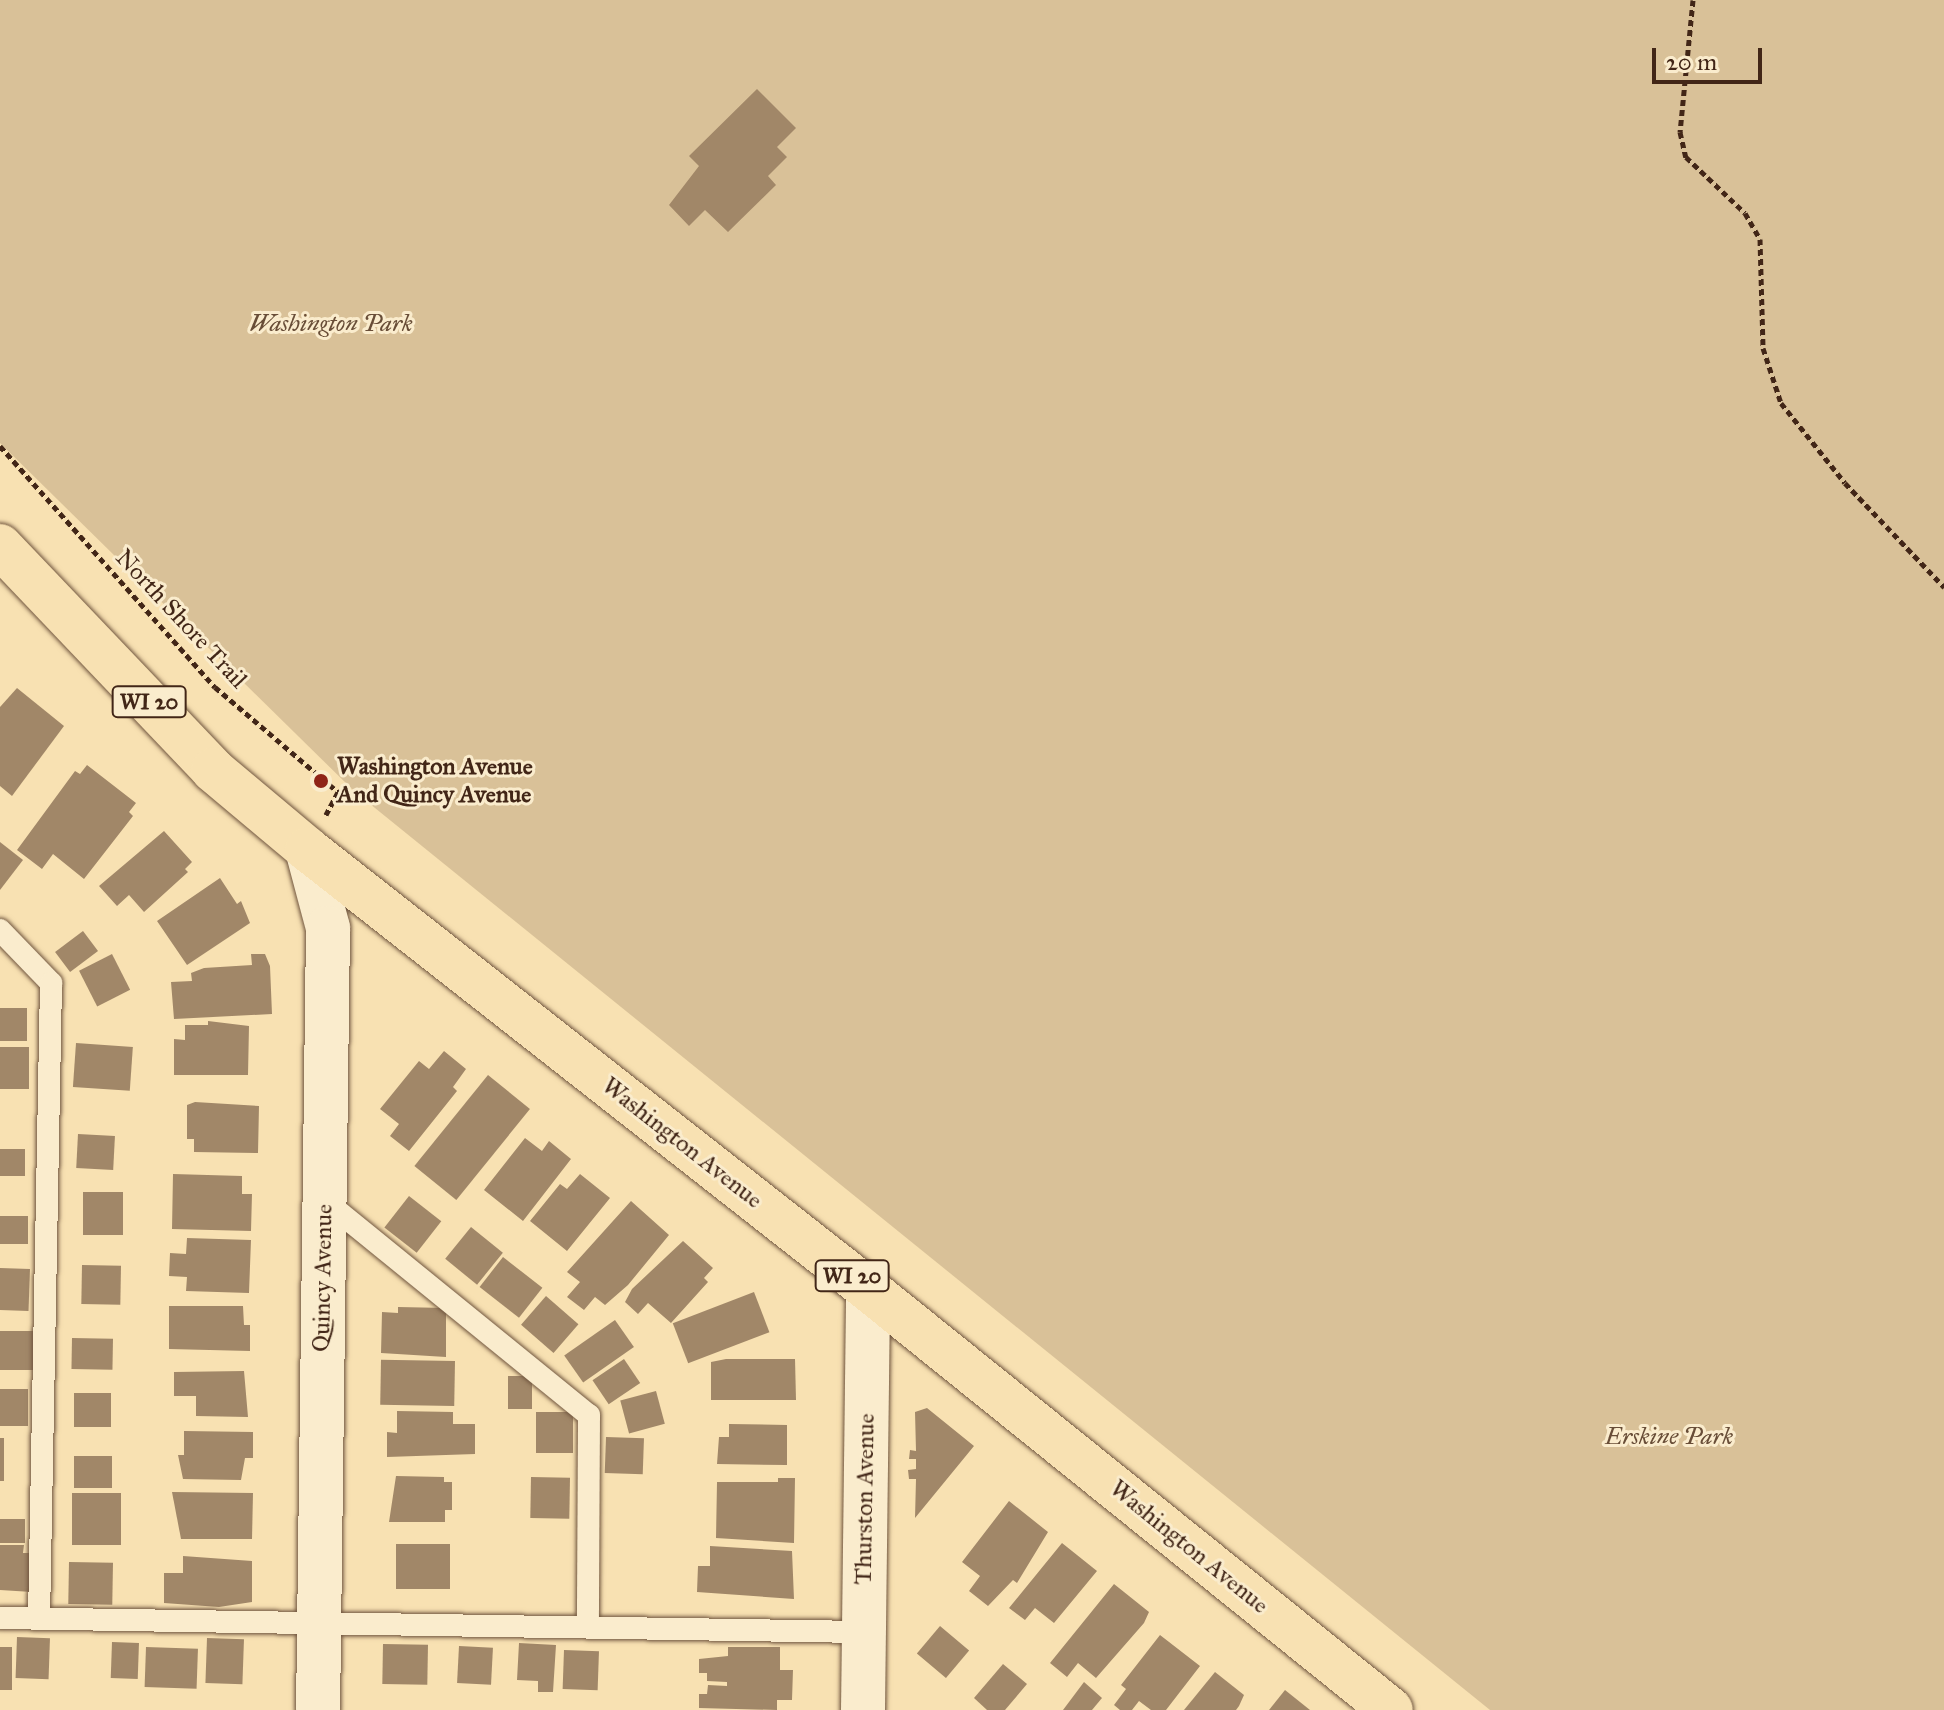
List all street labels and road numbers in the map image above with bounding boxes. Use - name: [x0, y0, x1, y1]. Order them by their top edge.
- street label: North Shore Trail: [109, 544, 253, 694]
- road number: WI 20: [111, 684, 187, 720]
- street label: Washington Avenue: [596, 1071, 768, 1215]
- street label: Quincy Avenue: [307, 1204, 339, 1352]
- road number: WI 20: [814, 1258, 890, 1294]
- street label: Thurston Avenue: [849, 1413, 881, 1585]
- street label: Washington Avenue: [1104, 1474, 1274, 1620]

